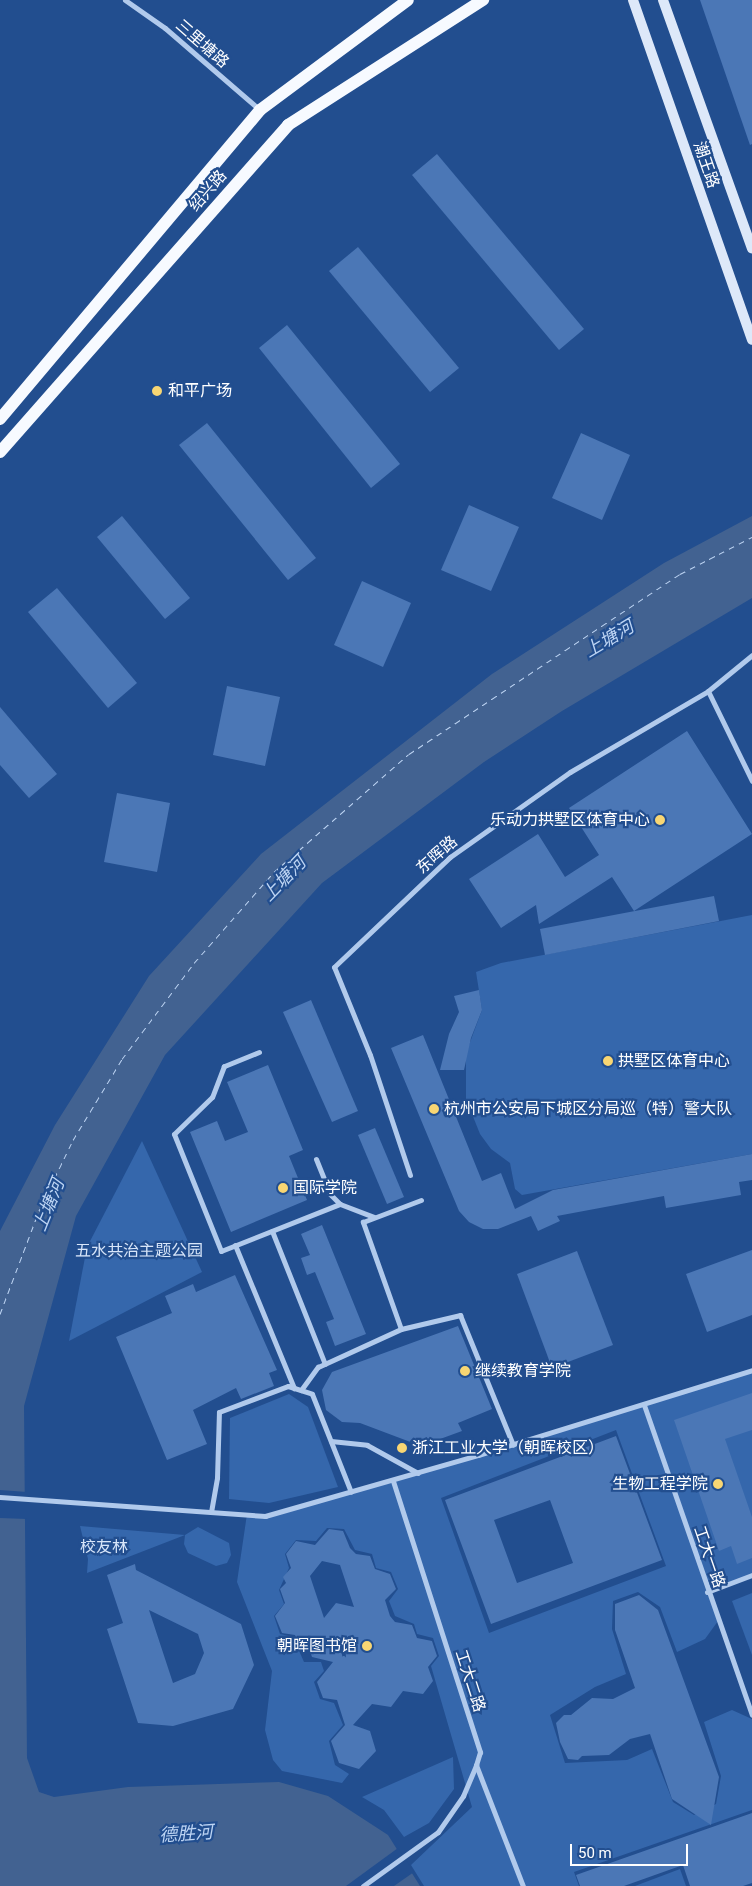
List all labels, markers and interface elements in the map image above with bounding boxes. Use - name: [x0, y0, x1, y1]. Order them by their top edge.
- street label: 三里塘路: [172, 16, 232, 72]
- street label: 潮王路: [689, 139, 723, 191]
- street label: 绍兴路: [185, 167, 231, 215]
- place label: 和平广场: [168, 381, 232, 401]
- marker: 和平广场: [150, 384, 164, 398]
- water label: 上塘河: [580, 616, 638, 662]
- place label: 乐动力拱墅区体育中心: [490, 810, 650, 830]
- marker: 乐动力拱墅区体育中心: [654, 814, 666, 826]
- street label: 东晖路: [413, 832, 461, 878]
- water label: 上塘河: [257, 852, 311, 906]
- place label: 拱墅区体育中心: [618, 1051, 730, 1071]
- marker: 拱墅区体育中心: [602, 1055, 614, 1067]
- place label: 杭州市公安局下城区分局巡（特）警大队: [444, 1099, 732, 1119]
- marker: 杭州市公安局下城区分局巡（特）警大队: [428, 1103, 440, 1115]
- water label: 上塘河: [29, 1176, 69, 1234]
- place label: 国际学院: [293, 1178, 357, 1198]
- marker: 国际学院: [277, 1182, 289, 1194]
- park label: 五水共治主题公园: [75, 1241, 203, 1261]
- place label: 继续教育学院: [475, 1361, 571, 1381]
- marker: 继续教育学院: [459, 1365, 471, 1377]
- place label: 浙江工业大学（朝晖校区）: [412, 1438, 604, 1458]
- marker: 浙江工业大学（朝晖校区）: [396, 1442, 408, 1454]
- place label: 生物工程学院: [612, 1474, 708, 1494]
- marker: 生物工程学院: [712, 1478, 724, 1490]
- street label: 工大一路: [690, 1524, 728, 1590]
- park label: 校友林: [80, 1537, 128, 1557]
- place label: 朝晖图书馆: [277, 1636, 357, 1656]
- marker: 朝晖图书馆: [361, 1640, 373, 1652]
- street label: 工大二路: [451, 1648, 489, 1714]
- water label: 德胜河: [158, 1821, 214, 1847]
- scale bar: [572, 1834, 690, 1866]
- text: 50 m: [578, 1844, 612, 1862]

